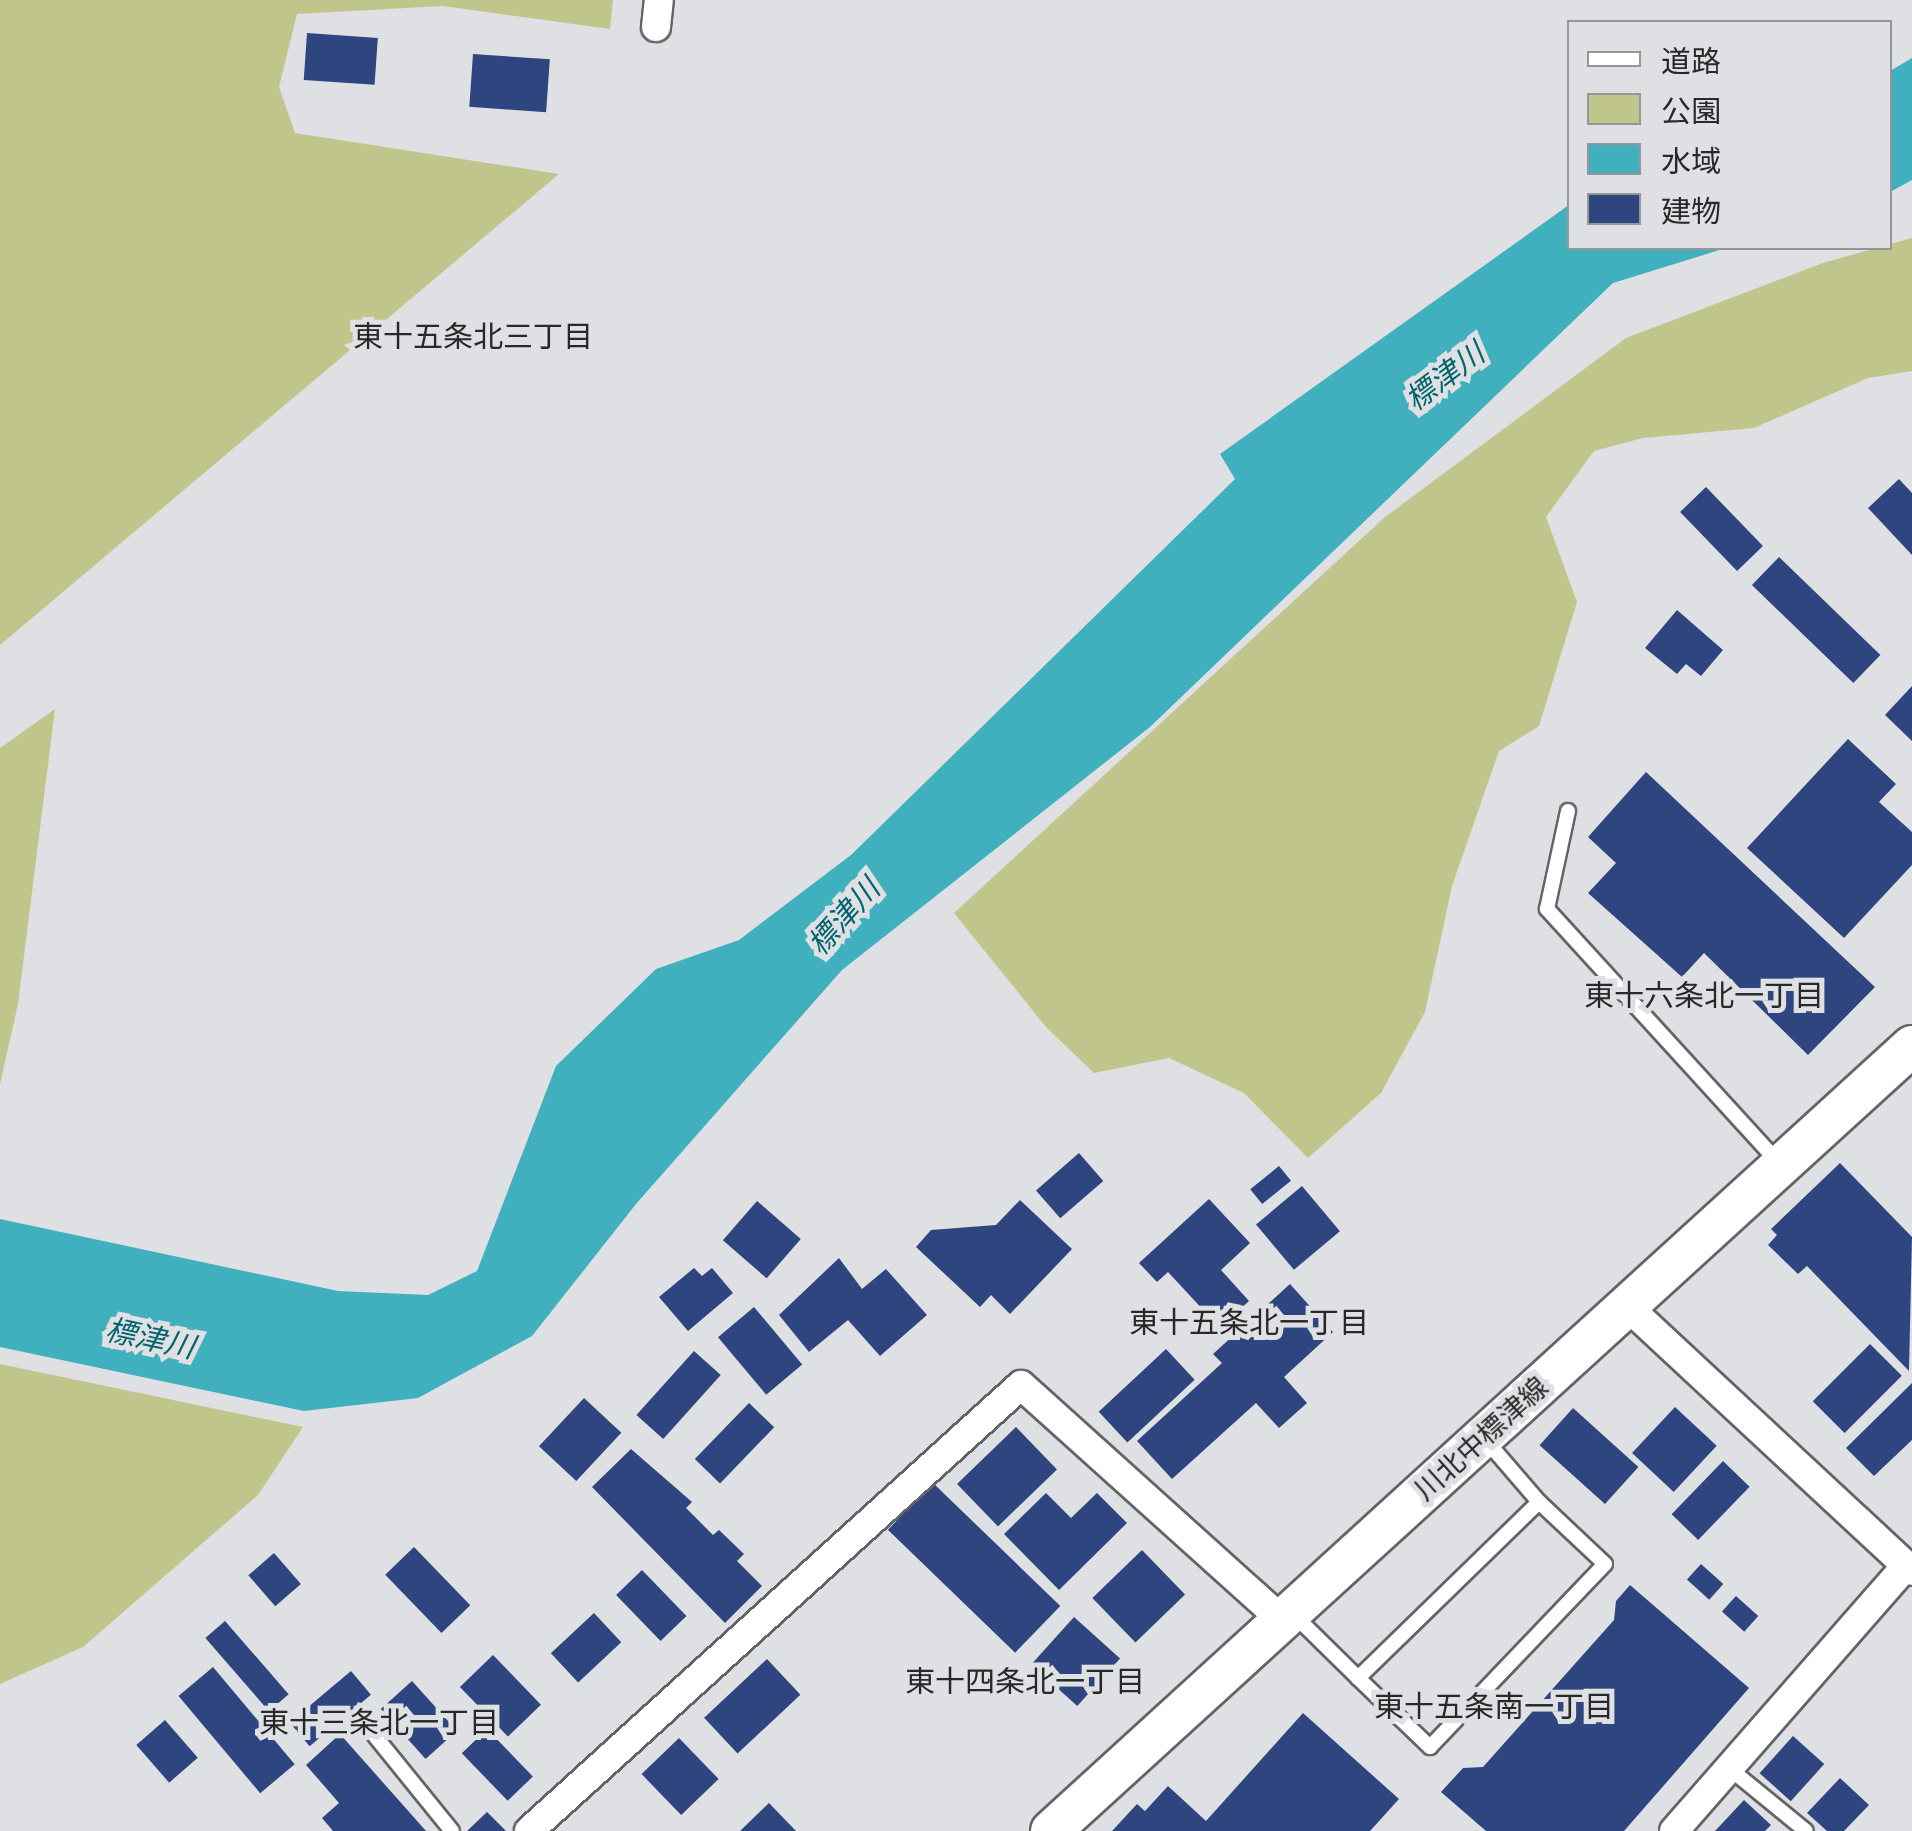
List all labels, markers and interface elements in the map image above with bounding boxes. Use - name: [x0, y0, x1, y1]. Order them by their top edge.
- legend: [1567, 20, 1892, 250]
- text: 道路: [1661, 45, 1721, 78]
- text: 公園: [1661, 95, 1721, 128]
- text: 水域: [1661, 145, 1721, 178]
- text: 建物: [1661, 195, 1721, 228]
- district label: 東十五条北三丁目: [353, 319, 593, 355]
- water label: 標津川: [1398, 336, 1492, 418]
- water label: 標津川: [801, 872, 887, 962]
- district label: 東十六条北一丁目: [1584, 978, 1824, 1014]
- district label: 東十五条北一丁目: [1129, 1305, 1369, 1341]
- water label: 標津川: [102, 1312, 198, 1366]
- street label: 川北中標津線: [1408, 1370, 1556, 1508]
- district label: 東十四条北一丁目: [905, 1664, 1145, 1700]
- district label: 東十五条南一丁目: [1374, 1689, 1614, 1725]
- district label: 東十三条北一丁目: [259, 1705, 499, 1741]

